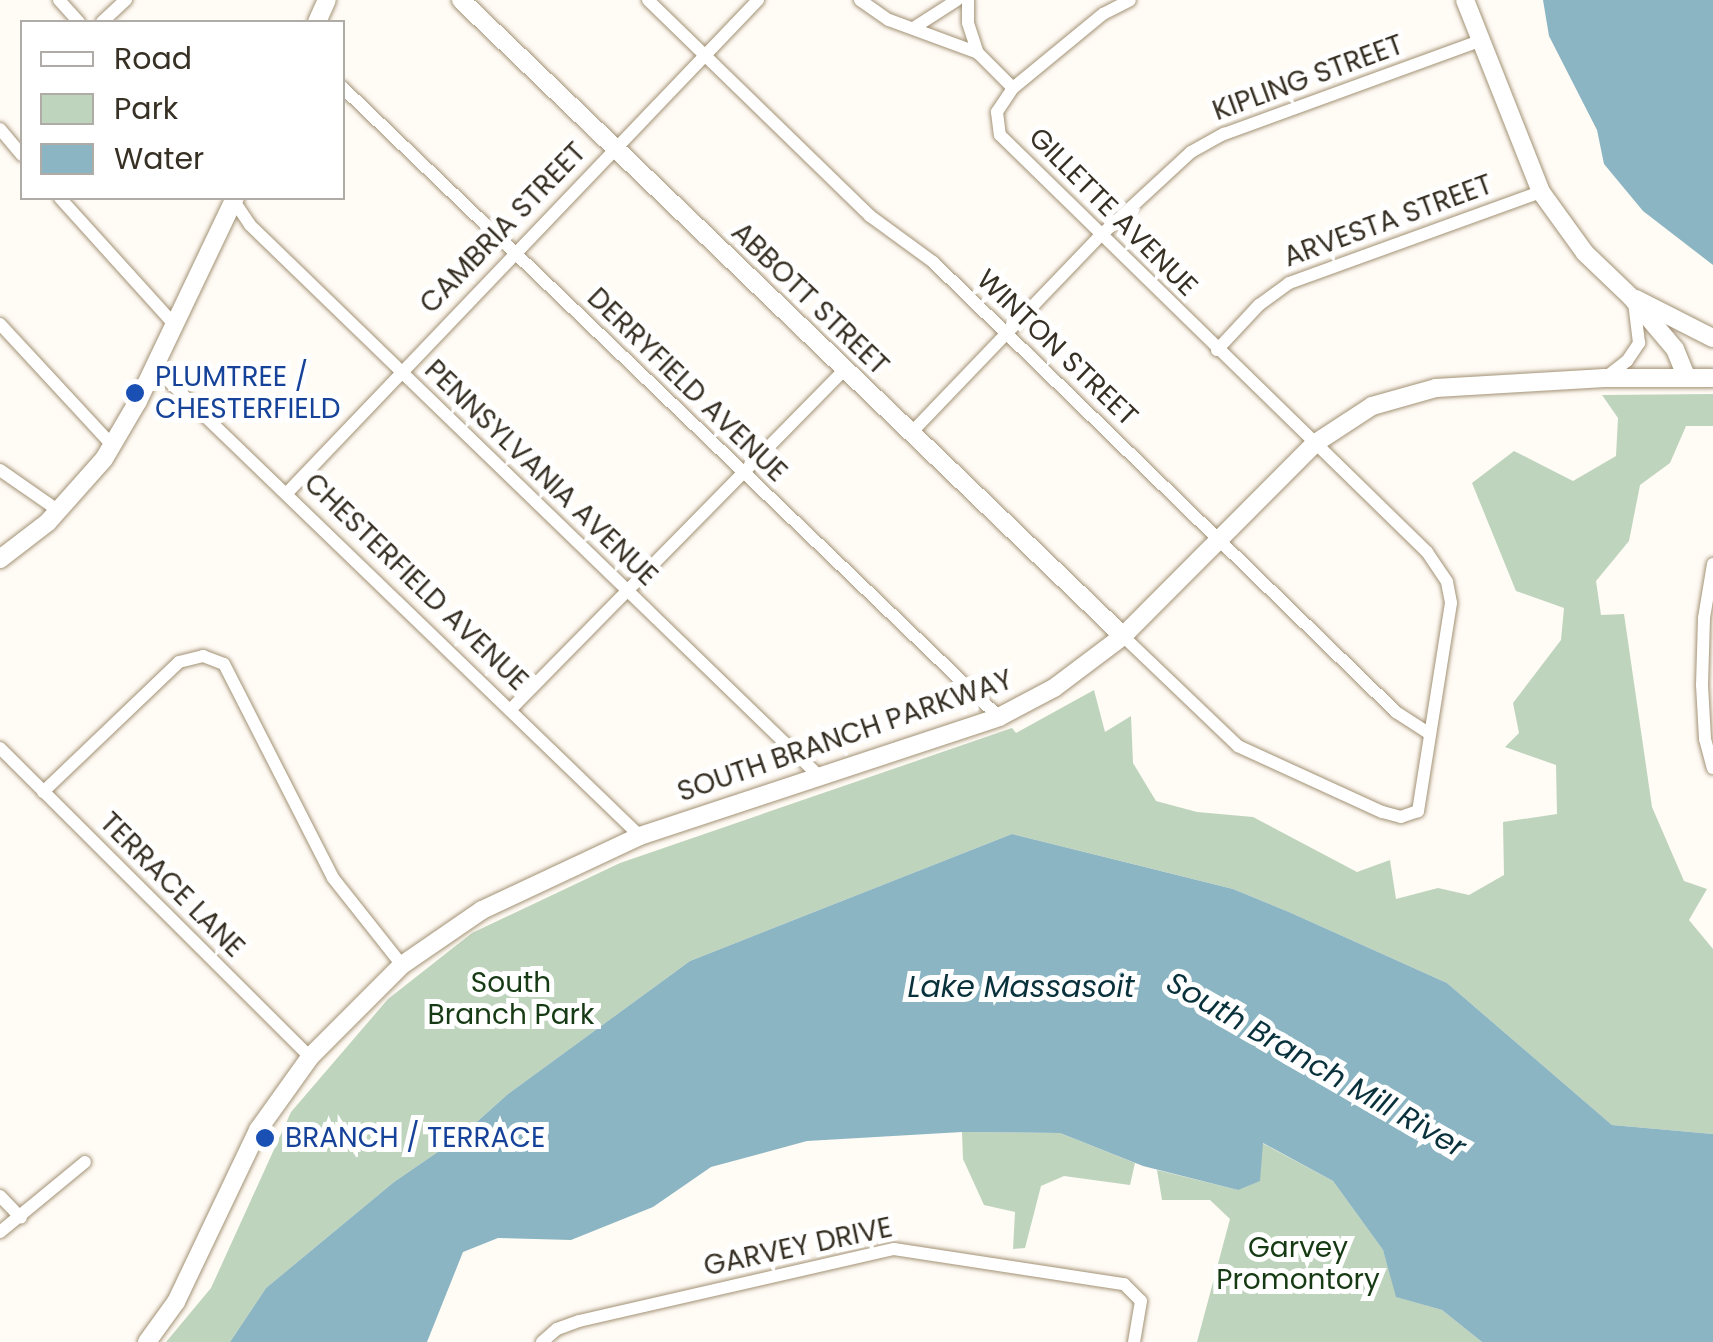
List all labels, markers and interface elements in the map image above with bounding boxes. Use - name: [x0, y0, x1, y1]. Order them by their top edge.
- legend: [20, 20, 345, 200]
- street label: KIPLING STREET: [1208, 28, 1408, 128]
- text: Road: [114, 37, 192, 80]
- text: Park: [114, 87, 178, 130]
- street label: GILLETTE AVENUE: [1022, 121, 1204, 303]
- street label: CAMBRIA STREET: [413, 136, 593, 320]
- text: Water: [114, 137, 204, 180]
- street label: ARVESTA STREET: [1279, 168, 1497, 274]
- street label: ABBOTT STREET: [724, 216, 896, 382]
- street label: WINTON STREET: [970, 263, 1144, 433]
- street label: DERRYFIELD AVENUE: [580, 281, 794, 489]
- street label: PENNSYLVANIA AVENUE: [418, 353, 664, 593]
- place label: PLUMTREE / CHESTERFIELD: [155, 360, 341, 426]
- marker: PLUMTREE / CHESTERFIELD: [124, 382, 146, 404]
- street label: CHESTERFIELD AVENUE: [297, 466, 535, 698]
- street label: SOUTH BRANCH PARKWAY: [673, 663, 1017, 809]
- street label: TERRACE LANE: [93, 806, 251, 964]
- water label: South Branch Mill River: [1160, 965, 1472, 1165]
- park label: South Branch Park: [428, 966, 594, 1032]
- water label: Lake Massasoit: [907, 969, 1135, 1005]
- place label: BRANCH / TERRACE: [285, 1121, 545, 1155]
- marker: BRANCH / TERRACE: [254, 1127, 276, 1149]
- street label: GARVEY DRIVE: [701, 1211, 895, 1283]
- park label: Garvey Promontory: [1216, 1231, 1380, 1297]

